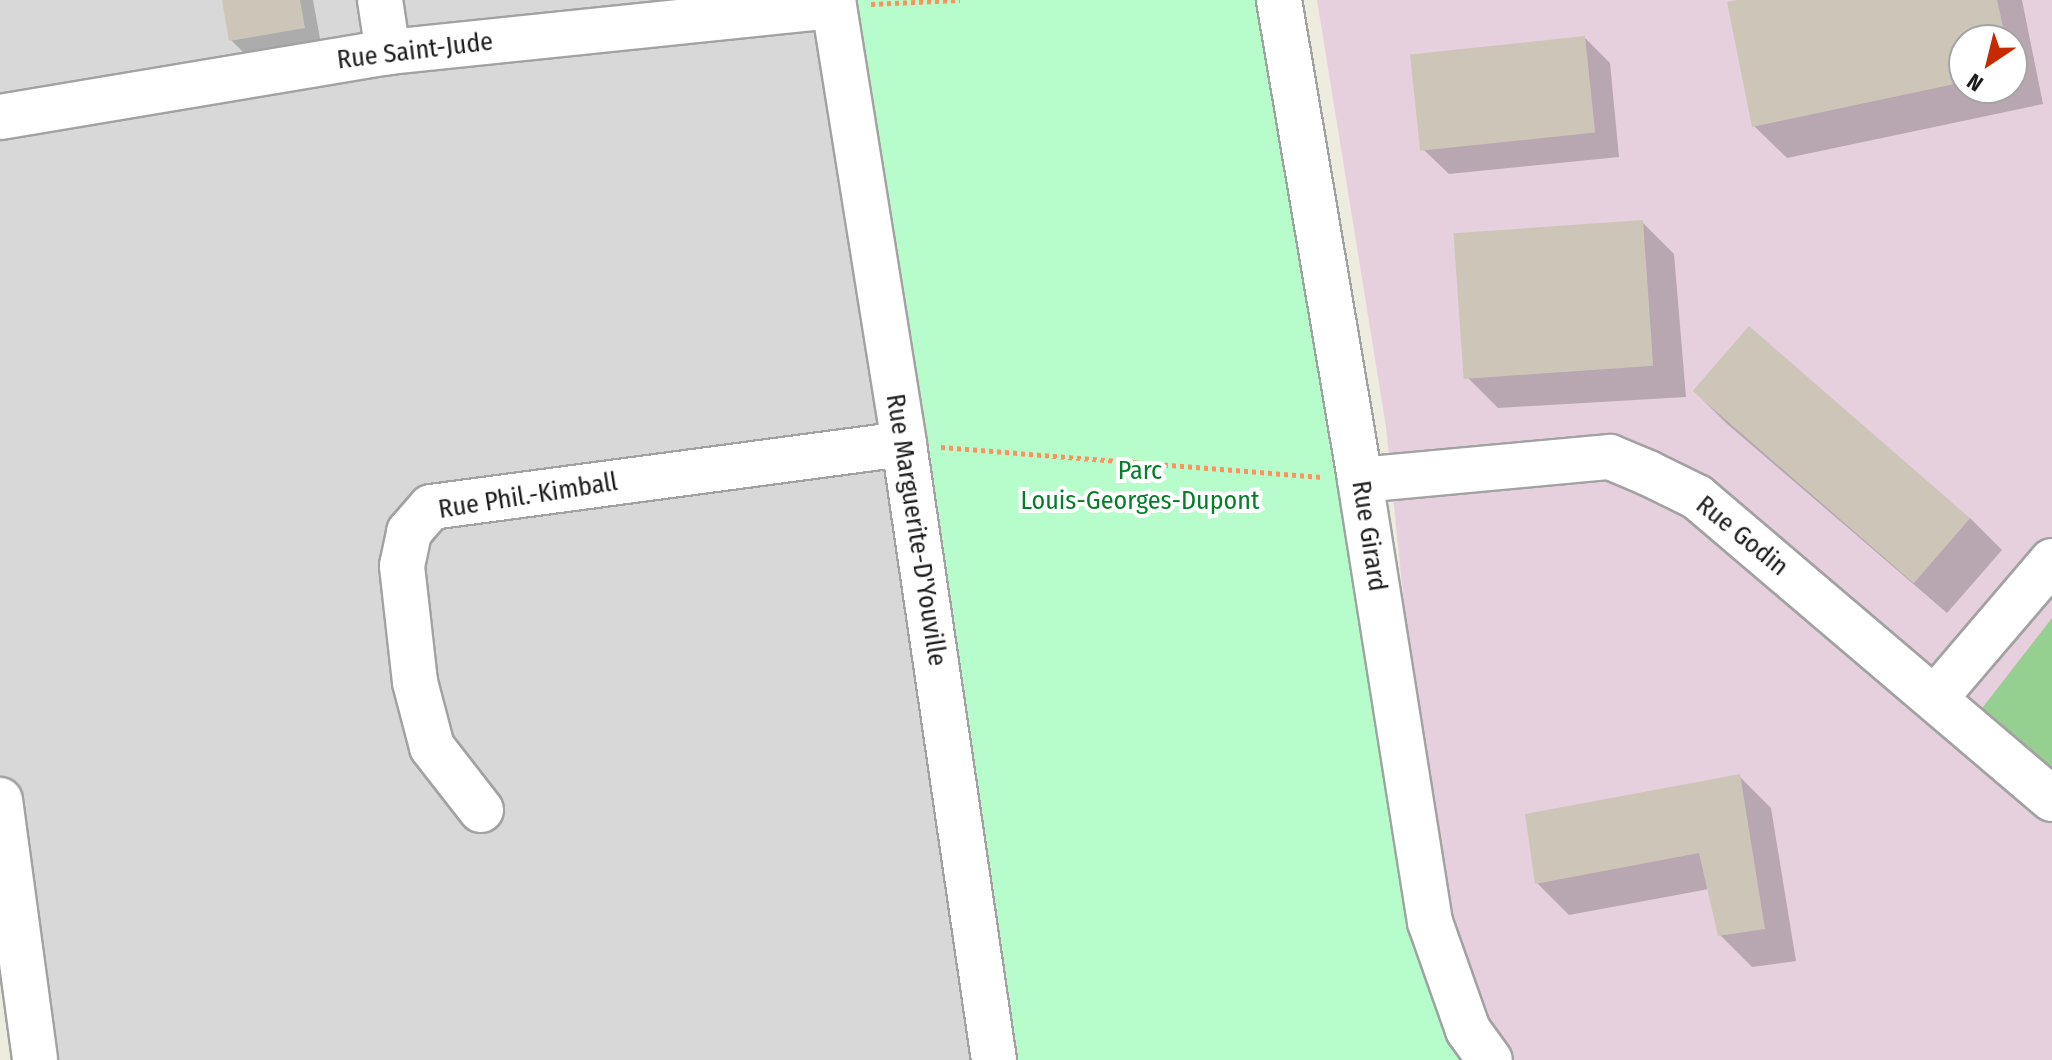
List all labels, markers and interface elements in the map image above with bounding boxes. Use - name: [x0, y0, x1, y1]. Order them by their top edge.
- north arrow: [1948, 24, 2028, 104]
- street label: Rue Saint-Jude: [335, 26, 495, 76]
- text: N: [1962, 68, 1988, 97]
- street label: Rue Marguerite-D'Youville: [879, 392, 953, 668]
- park label: Parc Louis-Georges-Dupont: [1021, 455, 1259, 516]
- street label: Rue Phil.-Kimball: [436, 466, 620, 526]
- street label: Rue Girard: [1345, 479, 1393, 593]
- street label: Rue Godin: [1690, 489, 1794, 583]

